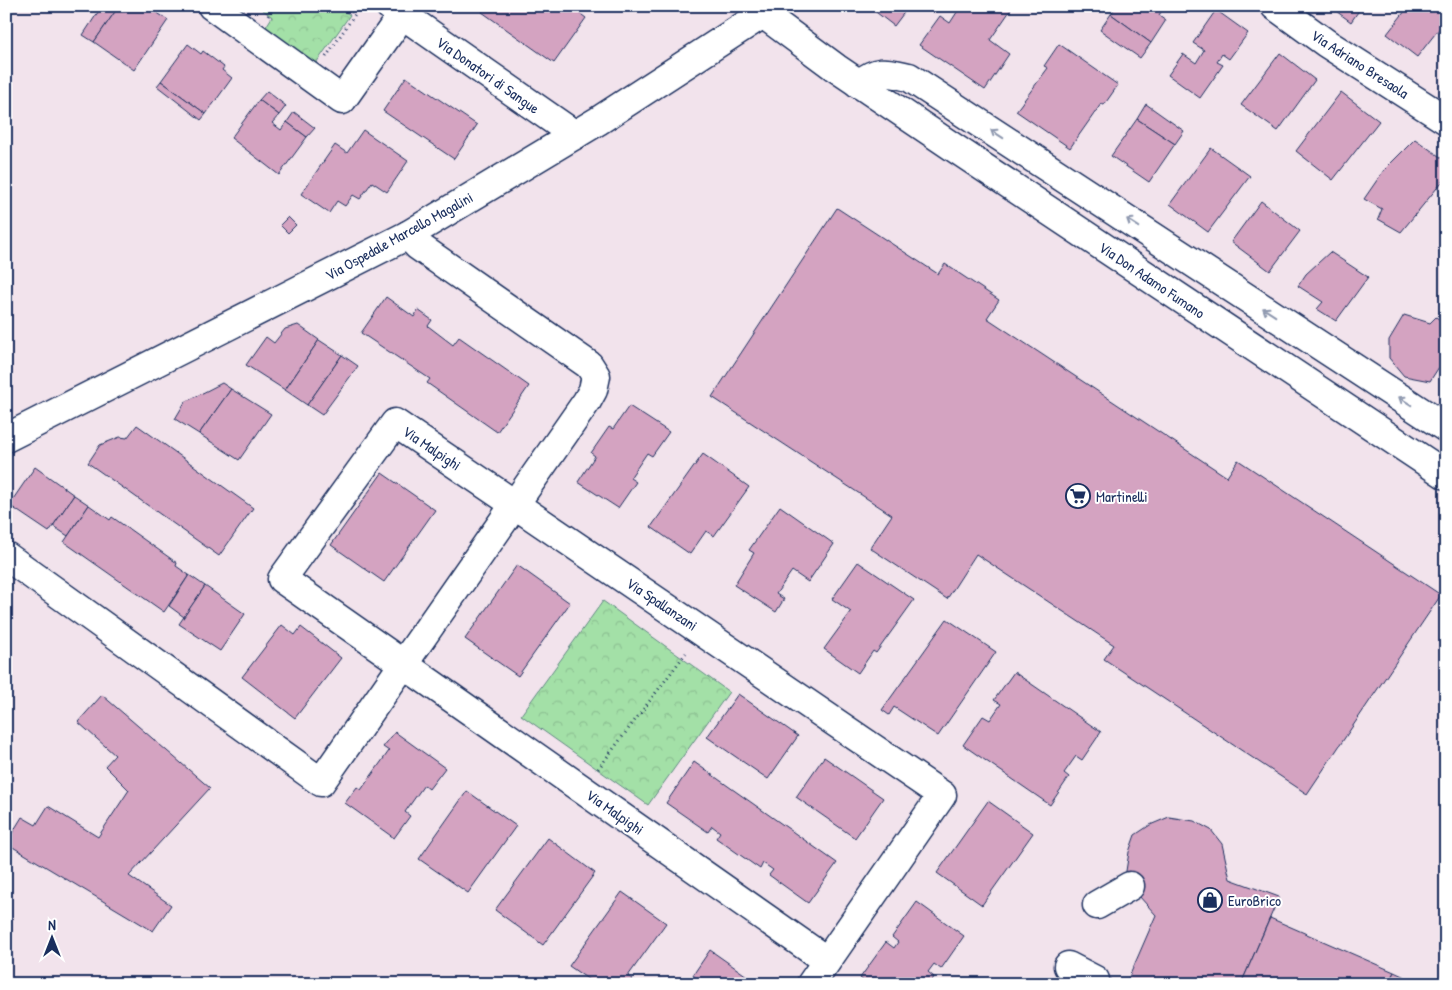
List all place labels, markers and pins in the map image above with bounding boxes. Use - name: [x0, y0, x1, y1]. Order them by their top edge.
- supermarket icon: Martinelli: [1065, 483, 1091, 509]
- place label: Martinelli: [1096, 486, 1148, 507]
- shop icon: EuroBrico: [1197, 887, 1223, 913]
- place label: EuroBrico: [1228, 890, 1281, 911]

